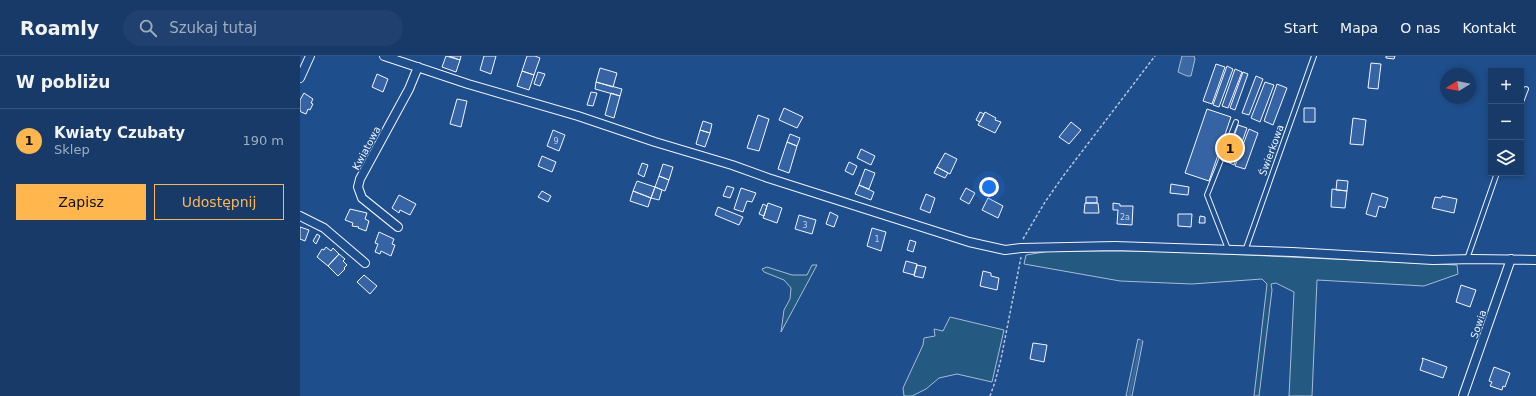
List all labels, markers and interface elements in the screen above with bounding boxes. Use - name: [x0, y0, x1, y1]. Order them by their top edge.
- search box: [123, 10, 403, 46]
- text: Roamly: [20, 17, 99, 39]
- icon: search: [137, 17, 159, 39]
- text: Szukaj tutaj: [169, 19, 257, 37]
- text: Start: [1284, 20, 1318, 36]
- text: Mapa: [1340, 20, 1378, 36]
- text: O nas: [1400, 20, 1440, 36]
- text: Kontakt: [1462, 20, 1516, 36]
- north arrow: [1440, 68, 1476, 104]
- map controls: [1488, 68, 1524, 176]
- button: +: [1488, 68, 1524, 104]
- text: W pobliżu: [16, 72, 110, 92]
- button: −: [1488, 104, 1524, 140]
- street label: Świerkowa: [1256, 123, 1286, 177]
- text: Kwiaty Czubaty: [54, 124, 185, 142]
- street label: Kwiatowa: [350, 124, 383, 172]
- text: 1: [24, 133, 34, 148]
- text: 190 m: [242, 133, 284, 148]
- pin: 1: [1217, 133, 1243, 163]
- house number: 9: [553, 137, 559, 146]
- button: layers: [1488, 140, 1524, 176]
- text: Sklep: [54, 142, 90, 157]
- your location: [979, 177, 999, 197]
- button: Zapisz: [16, 184, 146, 220]
- button: Udostępnij: [154, 184, 284, 220]
- house number: 2a: [1120, 213, 1130, 222]
- house number: 3: [802, 221, 808, 230]
- house number: 1: [874, 235, 880, 244]
- street label: Sowia: [1468, 308, 1488, 340]

